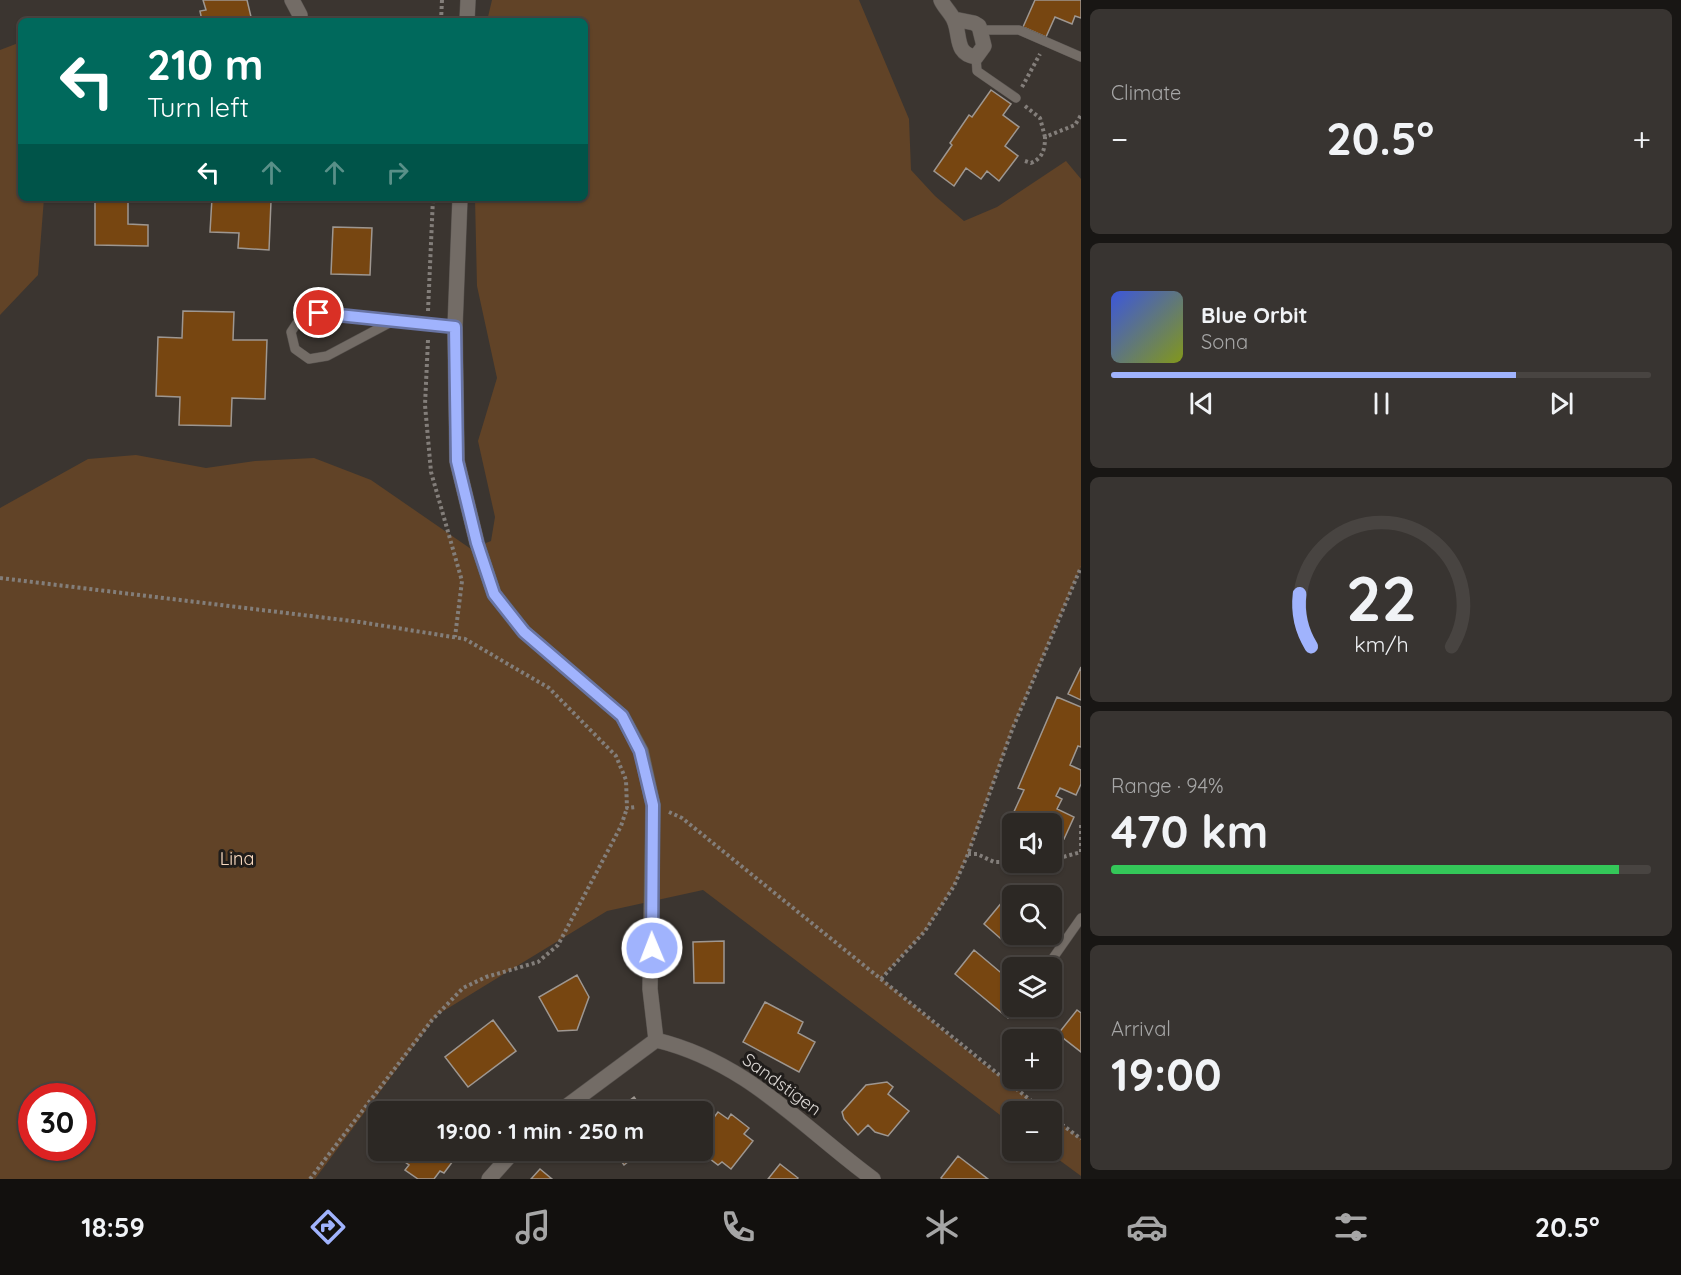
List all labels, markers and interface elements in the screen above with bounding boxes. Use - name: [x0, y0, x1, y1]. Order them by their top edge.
- text: 210 m: [147, 38, 264, 91]
- icon: left: [48, 42, 126, 120]
- text: Climate: [1111, 80, 1181, 105]
- text: Turn left: [147, 90, 249, 124]
- text: 20.5°: [1326, 110, 1434, 166]
- text: −: [1111, 118, 1128, 159]
- text: +: [1632, 118, 1651, 159]
- icon: left: [192, 156, 225, 189]
- icon: ahead: [255, 156, 288, 189]
- icon: ahead: [318, 156, 351, 189]
- icon: right: [381, 156, 414, 189]
- pin: [293, 287, 344, 338]
- icon: arrive: [302, 296, 335, 329]
- text: Blue Orbit: [1201, 301, 1307, 329]
- text: Sona: [1201, 329, 1248, 354]
- icon: previous: [1185, 387, 1218, 420]
- icon: pause: [1365, 387, 1398, 420]
- icon: next: [1545, 387, 1578, 420]
- text: 22: [1345, 559, 1417, 637]
- text: km/h: [1354, 631, 1408, 657]
- text: Range · 94%: [1111, 773, 1224, 798]
- text: 470 km: [1111, 803, 1268, 859]
- map controls: [1002, 813, 1062, 1161]
- button: sound: [1002, 813, 1062, 873]
- park label: Lina: [220, 847, 254, 870]
- button: search: [1002, 885, 1062, 945]
- position arrow: [620, 916, 684, 980]
- button: layers: [1002, 957, 1062, 1017]
- text: Arrival: [1111, 1016, 1171, 1041]
- button: +: [1002, 1029, 1062, 1089]
- text: 19:00: [1111, 1046, 1222, 1102]
- street label: Sandstigen: [738, 1048, 826, 1120]
- speed limit sign: 30: [18, 1083, 96, 1161]
- button: −: [1002, 1101, 1062, 1161]
- text: 19:00 · 1 min · 250 m: [437, 1117, 644, 1145]
- icon: directions: [307, 1206, 349, 1248]
- icon: music: [512, 1206, 554, 1248]
- icon: phone: [717, 1206, 759, 1248]
- icon: climate: [921, 1206, 963, 1248]
- icon: car: [1126, 1206, 1168, 1248]
- icon: filters: [1330, 1206, 1372, 1248]
- text: 18:59: [81, 1210, 145, 1244]
- text: 20.5°: [1535, 1210, 1600, 1244]

